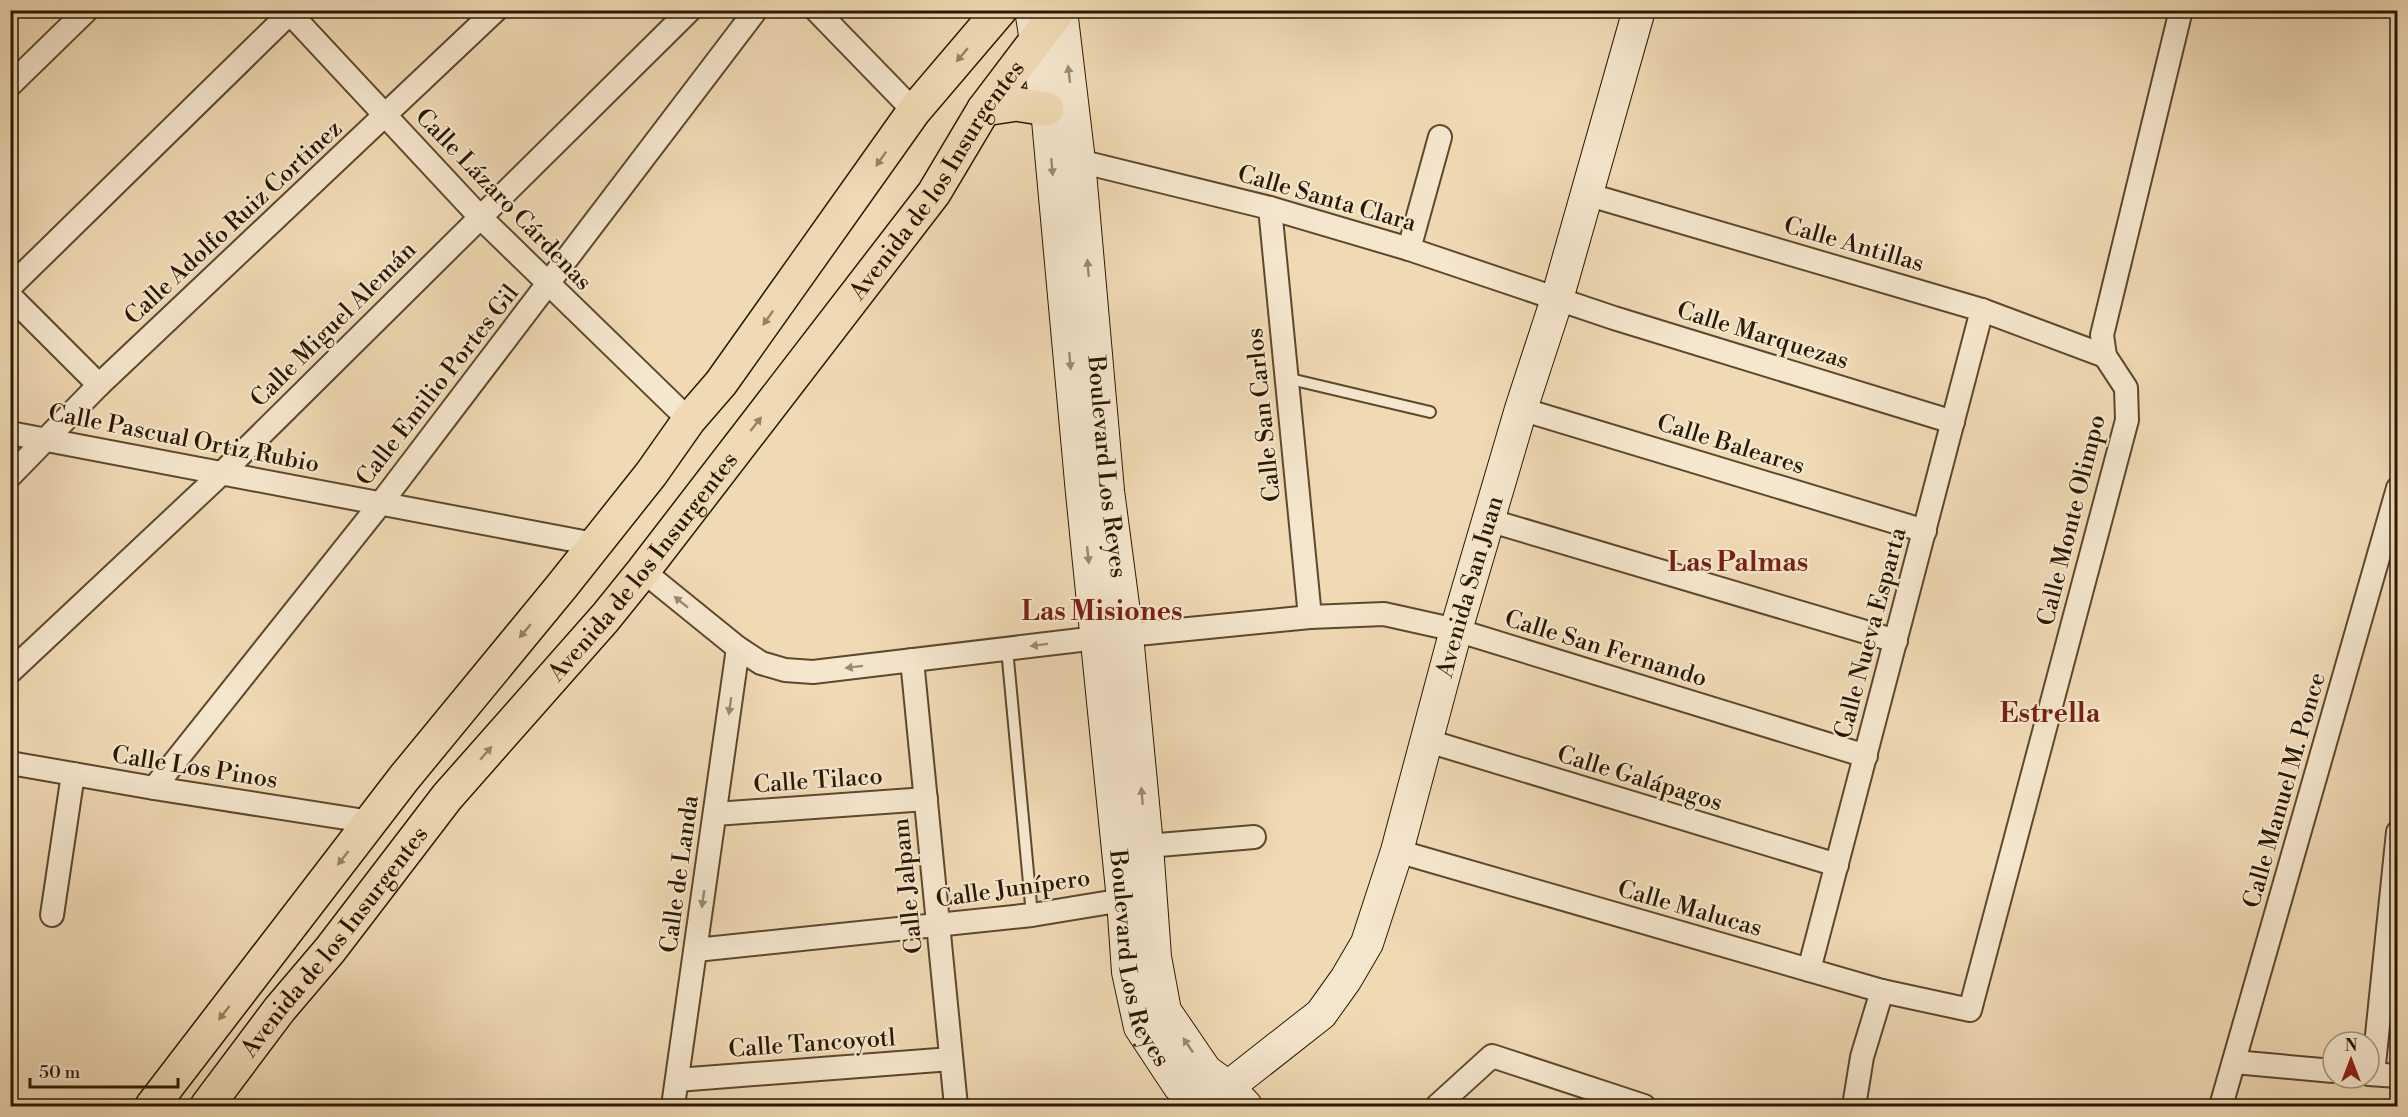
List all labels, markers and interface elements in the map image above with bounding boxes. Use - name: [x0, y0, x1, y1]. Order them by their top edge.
- one-way arrow: [956, 47, 969, 62]
- street label: Avenida de los Insurgentes: [843, 55, 1032, 307]
- one-way arrow: [1064, 64, 1074, 83]
- street label: Calle Lázaro Cárdenas: [409, 102, 598, 297]
- street label: Calle Adolfo Ruiz Cortinez: [119, 114, 349, 332]
- one-way arrow: [875, 151, 887, 167]
- one-way arrow: [1048, 158, 1057, 177]
- street label: Calle Santa Clara: [1234, 159, 1420, 239]
- street label: Calle Antillas: [1780, 211, 1927, 279]
- street label: Calle Miguel Alemán: [244, 235, 423, 414]
- one-way arrow: [1083, 258, 1093, 277]
- street label: Calle Emilio Portes Gil: [350, 279, 526, 492]
- street label: Calle Marquezas: [1673, 296, 1852, 376]
- one-way arrow: [763, 310, 774, 326]
- street label: Calle San Carlos: [1240, 326, 1288, 503]
- one-way arrow: [1065, 352, 1075, 371]
- street label: Boulevard Los Reyes: [1080, 353, 1133, 580]
- street label: Calle Pascual Ortiz Rubio: [46, 398, 322, 480]
- street label: Calle Baleares: [1653, 408, 1808, 482]
- street label: Calle Monte Olimpo: [2031, 412, 2113, 629]
- one-way arrow: [750, 416, 762, 432]
- street label: Avenida de los Insurgentes: [541, 446, 745, 689]
- street label: Avenida San Juan: [1430, 492, 1511, 682]
- street label: Calle Nueva Esparta: [1828, 524, 1914, 742]
- one-way arrow: [1083, 546, 1093, 565]
- district label: Las Palmas: [1668, 546, 1808, 580]
- one-way arrow: [673, 595, 689, 608]
- district label: Las Misiones: [1021, 595, 1183, 629]
- street label: Calle San Fernando: [1501, 604, 1710, 694]
- one-way arrow: [519, 623, 532, 638]
- one-way arrow: [1029, 640, 1048, 649]
- one-way arrow: [844, 663, 863, 672]
- street label: Calle Manuel M. Ponce: [2237, 669, 2333, 912]
- one-way arrow: [726, 697, 735, 716]
- district label: Estrella: [2000, 697, 2101, 731]
- street label: Calle Los Pinos: [110, 740, 280, 796]
- street label: Calle Galápagos: [1553, 740, 1726, 818]
- one-way arrow: [479, 746, 493, 761]
- street label: Calle Tilaco: [752, 762, 884, 800]
- one-way arrow: [1137, 786, 1147, 805]
- street label: Calle de Landa: [654, 793, 706, 955]
- street label: Calle Jalpam: [886, 817, 930, 955]
- street label: Avenida de los Insurgentes: [234, 820, 435, 1064]
- street label: Boulevard Los Reyes: [1102, 847, 1176, 1073]
- one-way arrow: [336, 850, 349, 866]
- street label: Calle Junípero: [934, 863, 1092, 915]
- street label: Calle Malucas: [1614, 874, 1765, 944]
- one-way arrow: [699, 890, 708, 909]
- one-way arrow: [218, 1005, 230, 1020]
- street label: Calle Tancoyotl: [728, 1023, 897, 1065]
- north arrow: [2321, 1030, 2381, 1090]
- text: N: [2345, 1036, 2358, 1056]
- one-way arrow: [1183, 1037, 1194, 1054]
- scale bar: [30, 1051, 178, 1089]
- text: 50 m: [39, 1061, 81, 1084]

